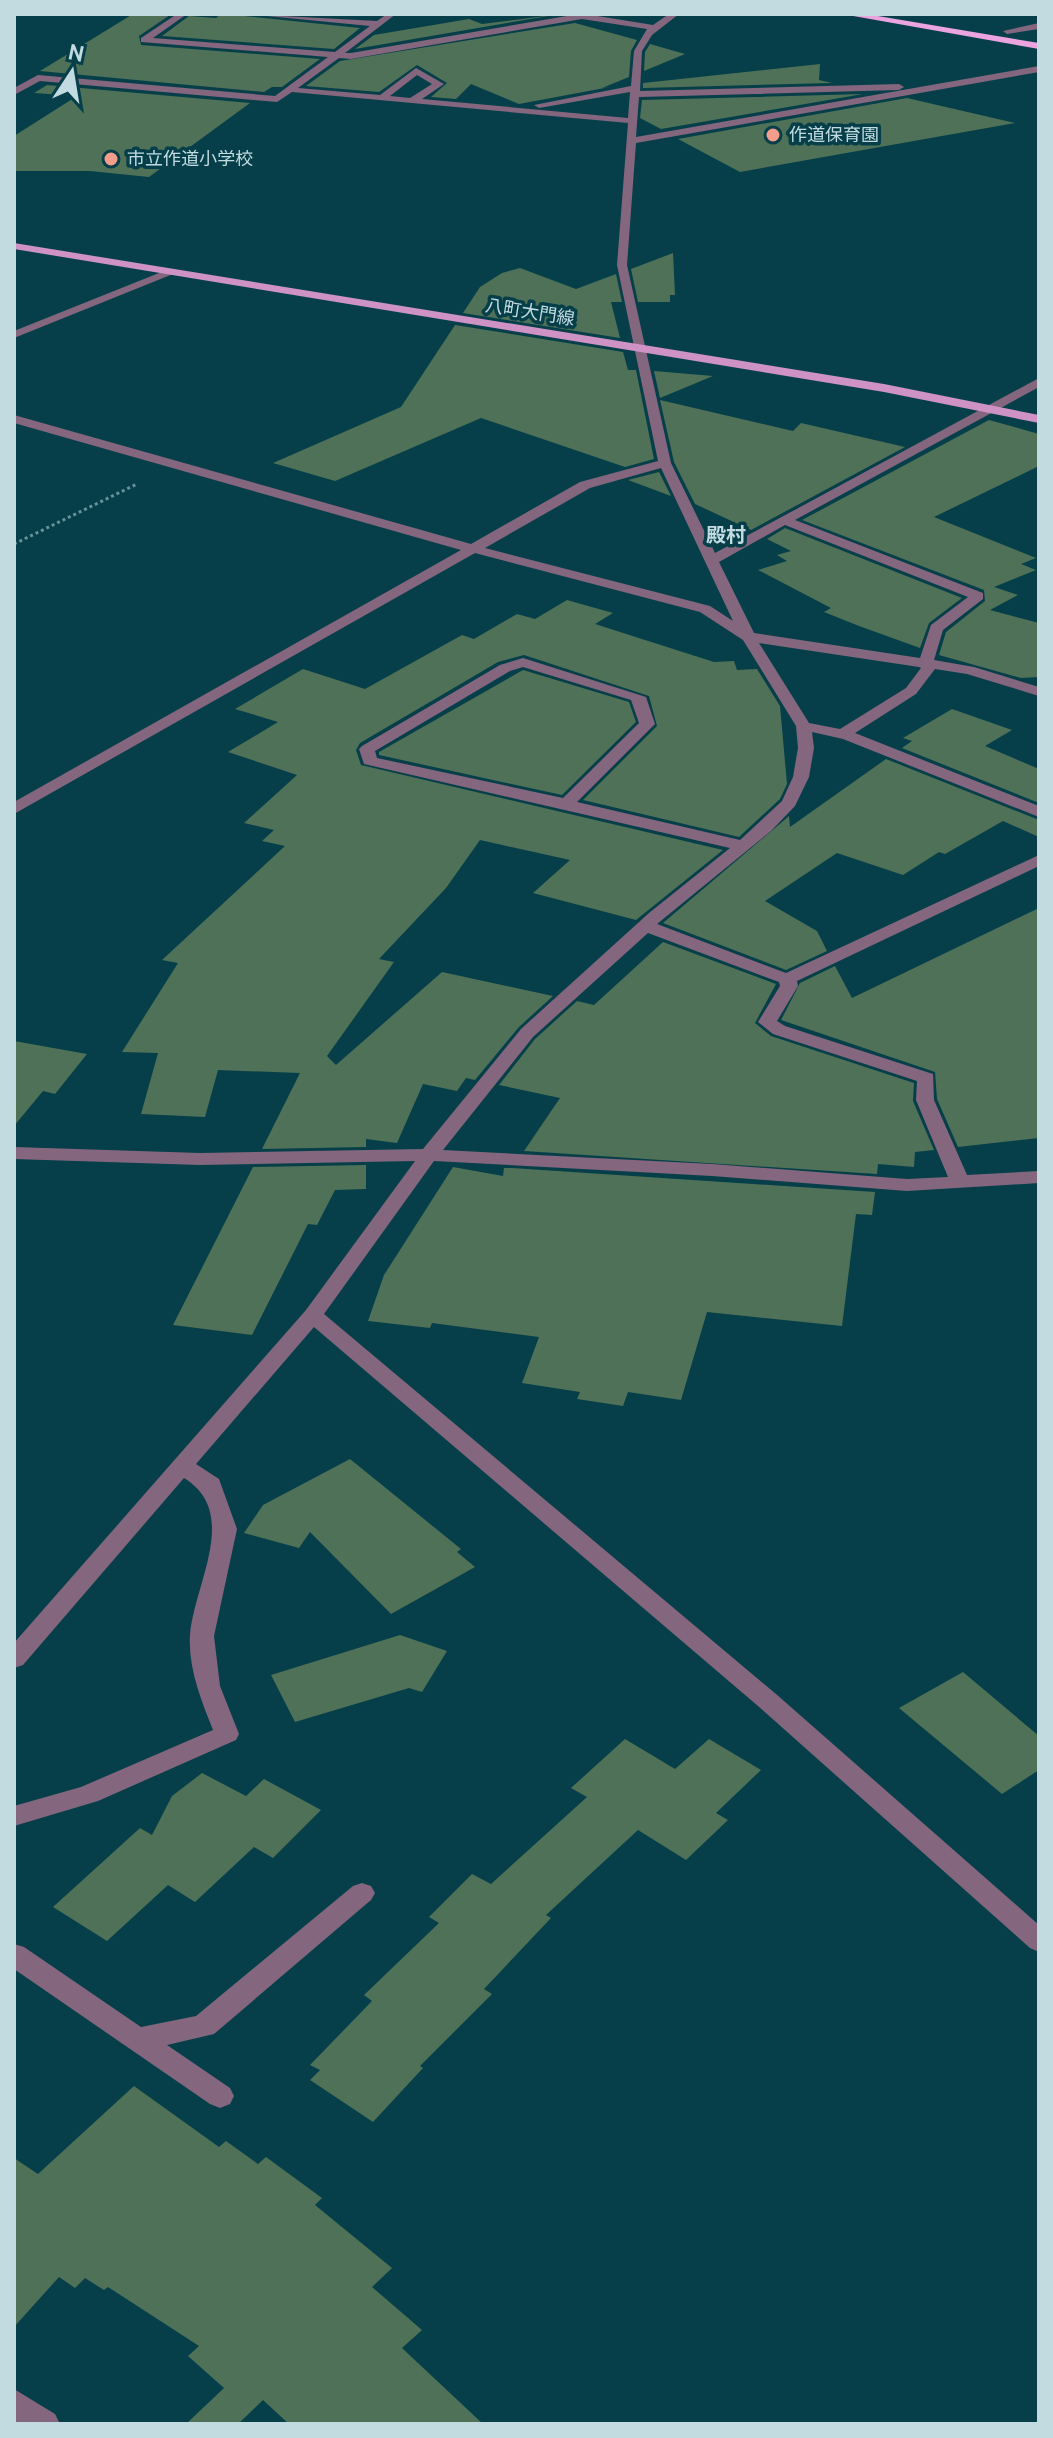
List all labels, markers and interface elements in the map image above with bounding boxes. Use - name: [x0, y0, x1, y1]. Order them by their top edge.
- north arrow: [32, 32, 112, 112]
- text: N: [66, 38, 86, 68]
- place label: 作道保育園: [789, 124, 879, 146]
- marker: 作道保育園: [764, 126, 782, 144]
- place label: 市立作道小学校: [127, 148, 253, 170]
- marker: 市立作道小学校: [102, 150, 120, 168]
- street label: 八町大門線: [484, 294, 576, 330]
- district label: 殿村: [706, 523, 746, 547]

